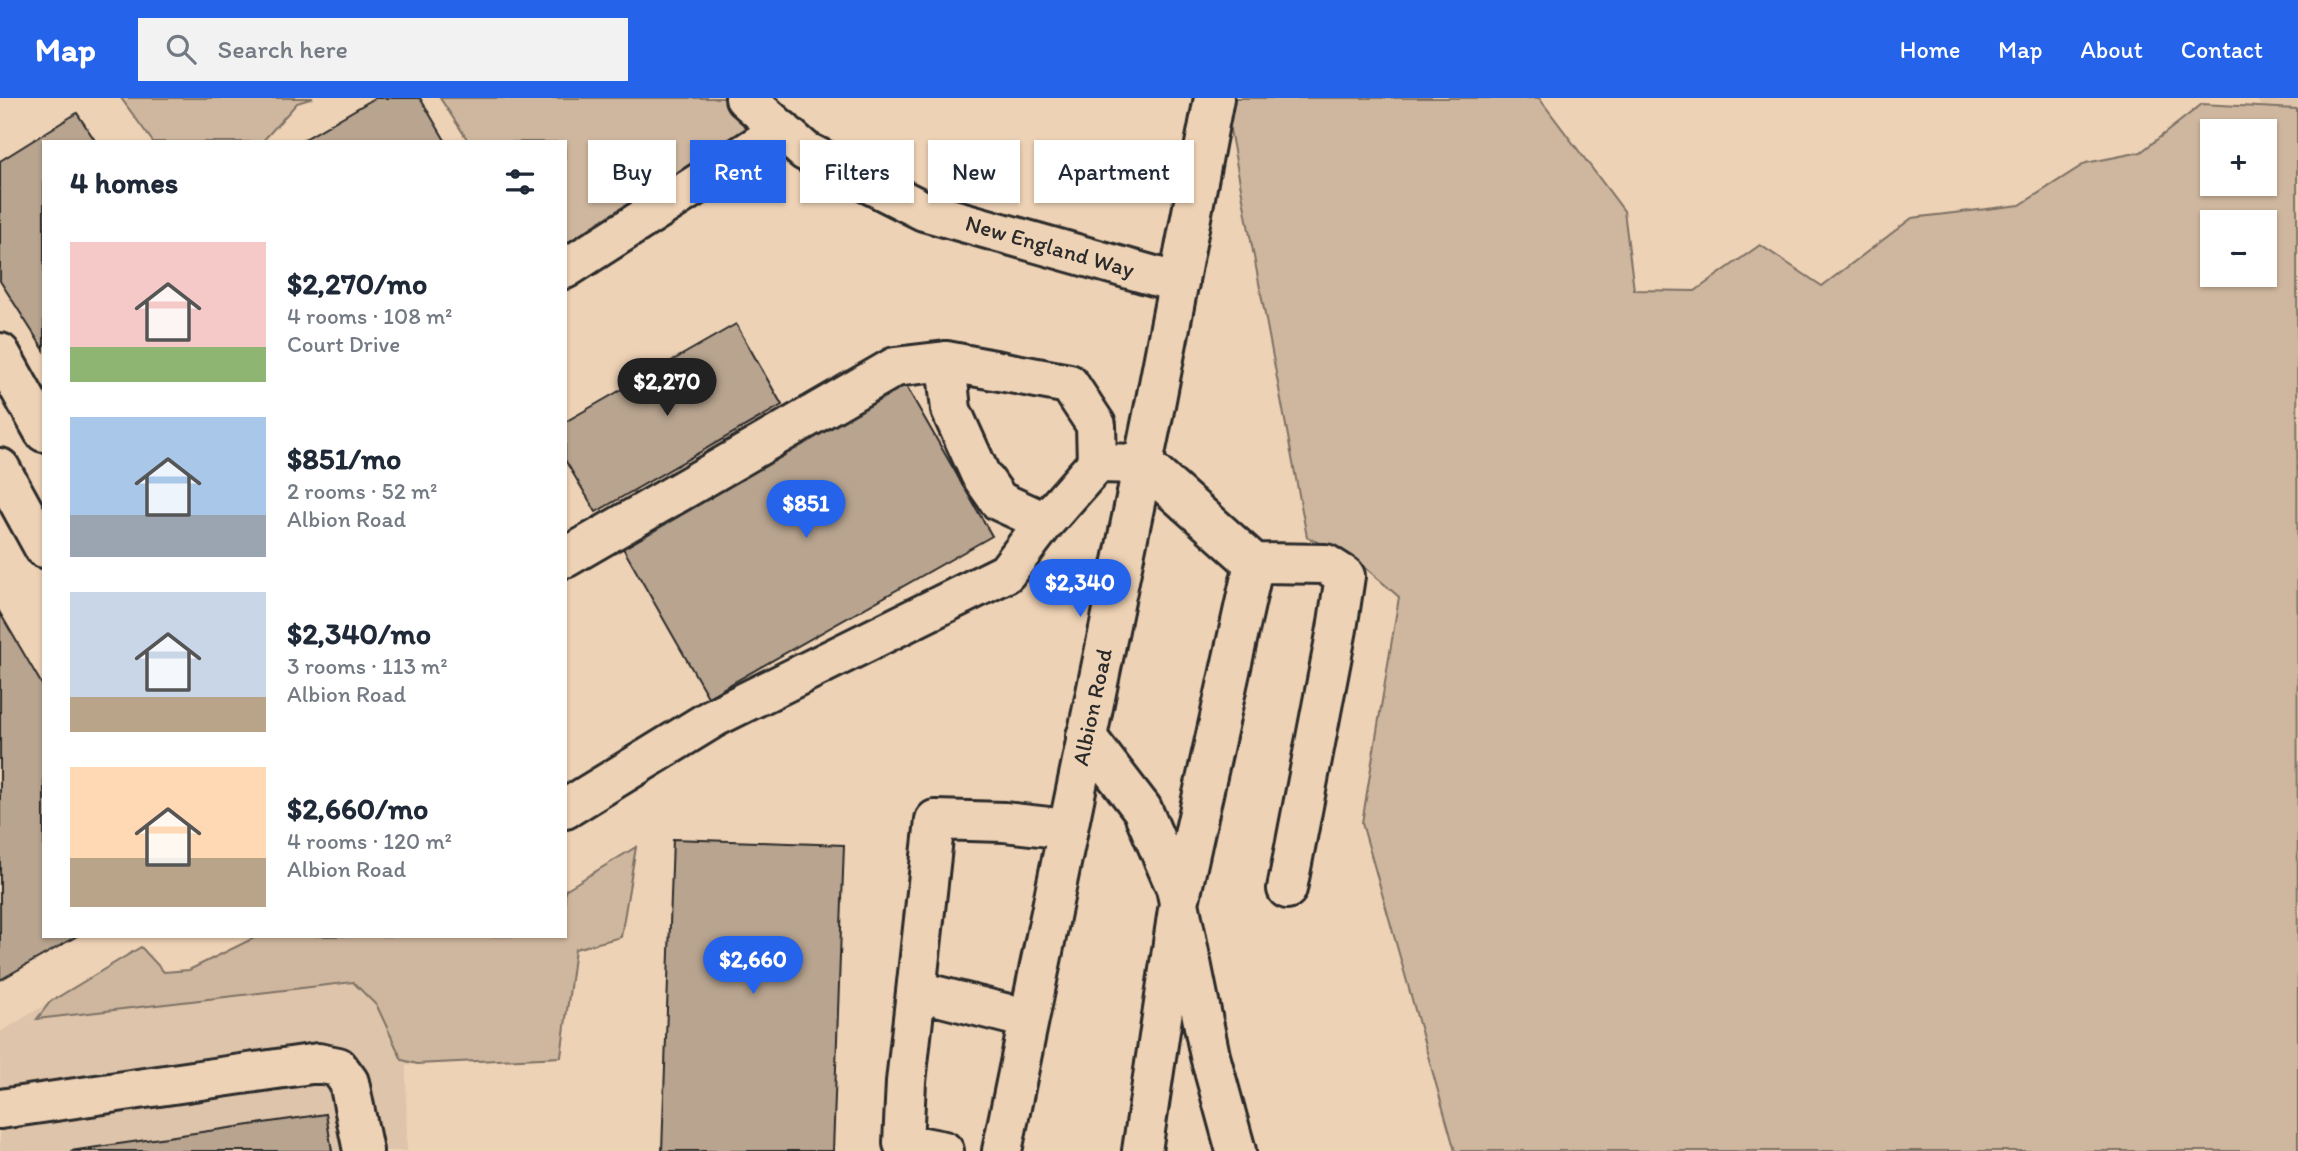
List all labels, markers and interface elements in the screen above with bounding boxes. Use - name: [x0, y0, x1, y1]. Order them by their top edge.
- search box: [138, 18, 628, 81]
- text: Map: [35, 30, 96, 69]
- icon: search: [162, 30, 200, 68]
- text: Search here: [218, 33, 348, 65]
- text: Home: [1900, 35, 1960, 64]
- text: Map: [1998, 35, 2042, 64]
- text: About: [2080, 35, 2143, 64]
- text: Contact: [2181, 35, 2263, 64]
- map controls: [2200, 119, 2277, 287]
- button: +: [2200, 119, 2277, 196]
- chip: Buy: [588, 140, 676, 203]
- chip: Rent: [690, 140, 786, 203]
- chip: Filters: [800, 140, 914, 203]
- chip: New: [928, 140, 1020, 203]
- chip: Apartment: [1034, 140, 1194, 203]
- icon: filters: [501, 163, 539, 201]
- text: 4 homes: [70, 164, 178, 201]
- street label: New England Way: [962, 209, 1138, 284]
- button: −: [2200, 210, 2277, 287]
- text: $2,270/mo: [287, 265, 427, 302]
- icon: home: [126, 270, 210, 354]
- text: 4 rooms · 108 m²: [287, 302, 452, 330]
- text: Court Drive: [287, 330, 400, 358]
- pin: $2,270: [610, 358, 724, 418]
- text: $2,270: [634, 367, 700, 395]
- text: $851/mo: [287, 440, 401, 477]
- icon: home: [126, 445, 210, 529]
- text: 2 rooms · 52 m²: [287, 477, 437, 505]
- pin: $851: [765, 480, 847, 540]
- text: $851: [782, 489, 830, 517]
- text: Albion Road: [287, 505, 406, 533]
- pin: $2,340: [1023, 560, 1137, 619]
- text: $2,340: [1045, 568, 1115, 596]
- text: $2,340/mo: [287, 615, 431, 652]
- icon: home: [126, 620, 210, 704]
- street label: Albion Road: [1066, 645, 1118, 768]
- text: 3 rooms · 113 m²: [287, 652, 448, 680]
- text: Albion Road: [287, 680, 406, 708]
- text: $2,660/mo: [287, 790, 428, 827]
- icon: home: [126, 795, 210, 879]
- text: 4 rooms · 120 m²: [287, 827, 452, 855]
- text: Albion Road: [287, 855, 406, 883]
- pin: $2,660: [696, 936, 810, 996]
- text: $2,660: [719, 945, 787, 973]

